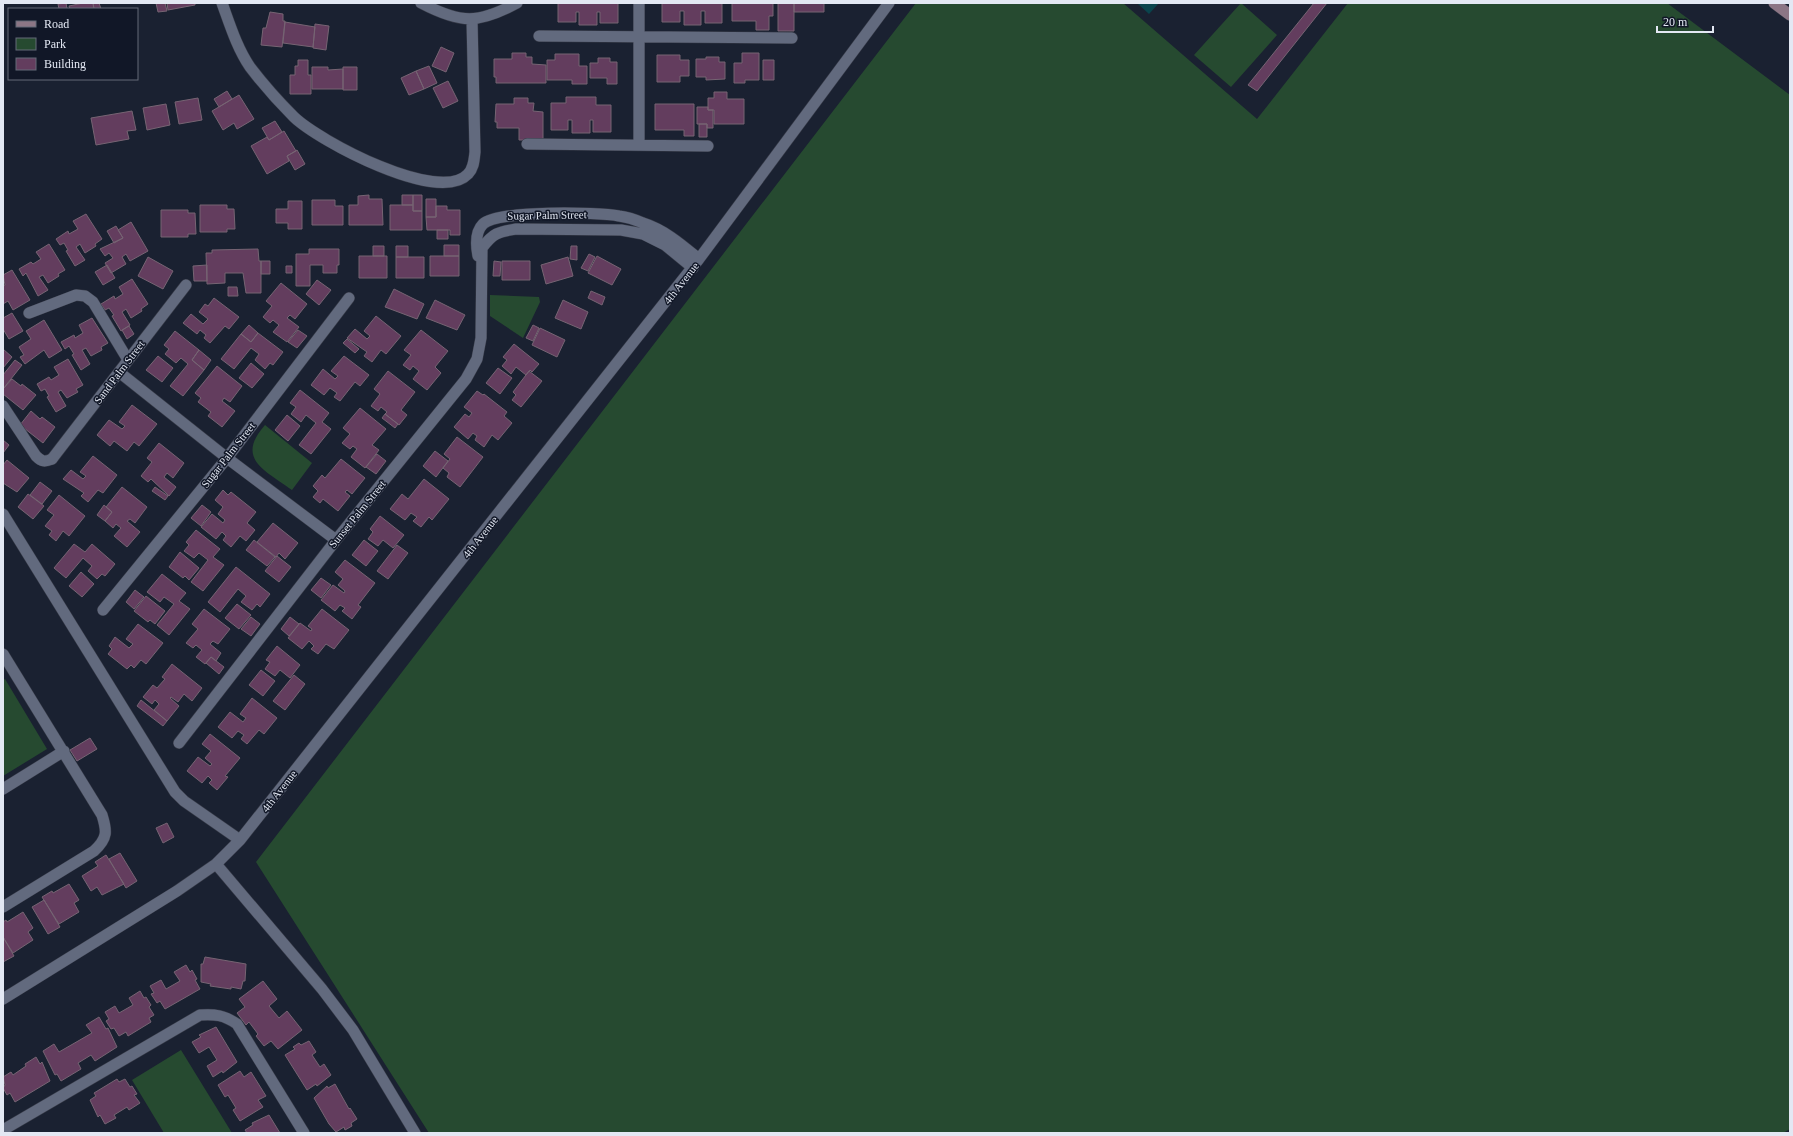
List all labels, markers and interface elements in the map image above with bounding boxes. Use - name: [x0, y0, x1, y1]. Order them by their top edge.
- legend: [8, 8, 138, 80]
- scale bar: [1657, 8, 1713, 34]
- text: 20 m: [1663, 15, 1688, 29]
- text: Road: [44, 17, 69, 31]
- text: Park: [44, 37, 66, 51]
- text: Building: [44, 57, 86, 71]
- street label: Sugar Palm Street: [507, 208, 587, 222]
- street label: 4th Avenue: [661, 260, 701, 306]
- street label: Sand Palm Street: [91, 338, 147, 406]
- street label: Sugar Palm Street: [199, 420, 257, 490]
- street label: Sunset Palm Street: [326, 478, 388, 550]
- street label: 4th Avenue: [460, 514, 500, 560]
- street label: 4th Avenue: [259, 768, 299, 814]

